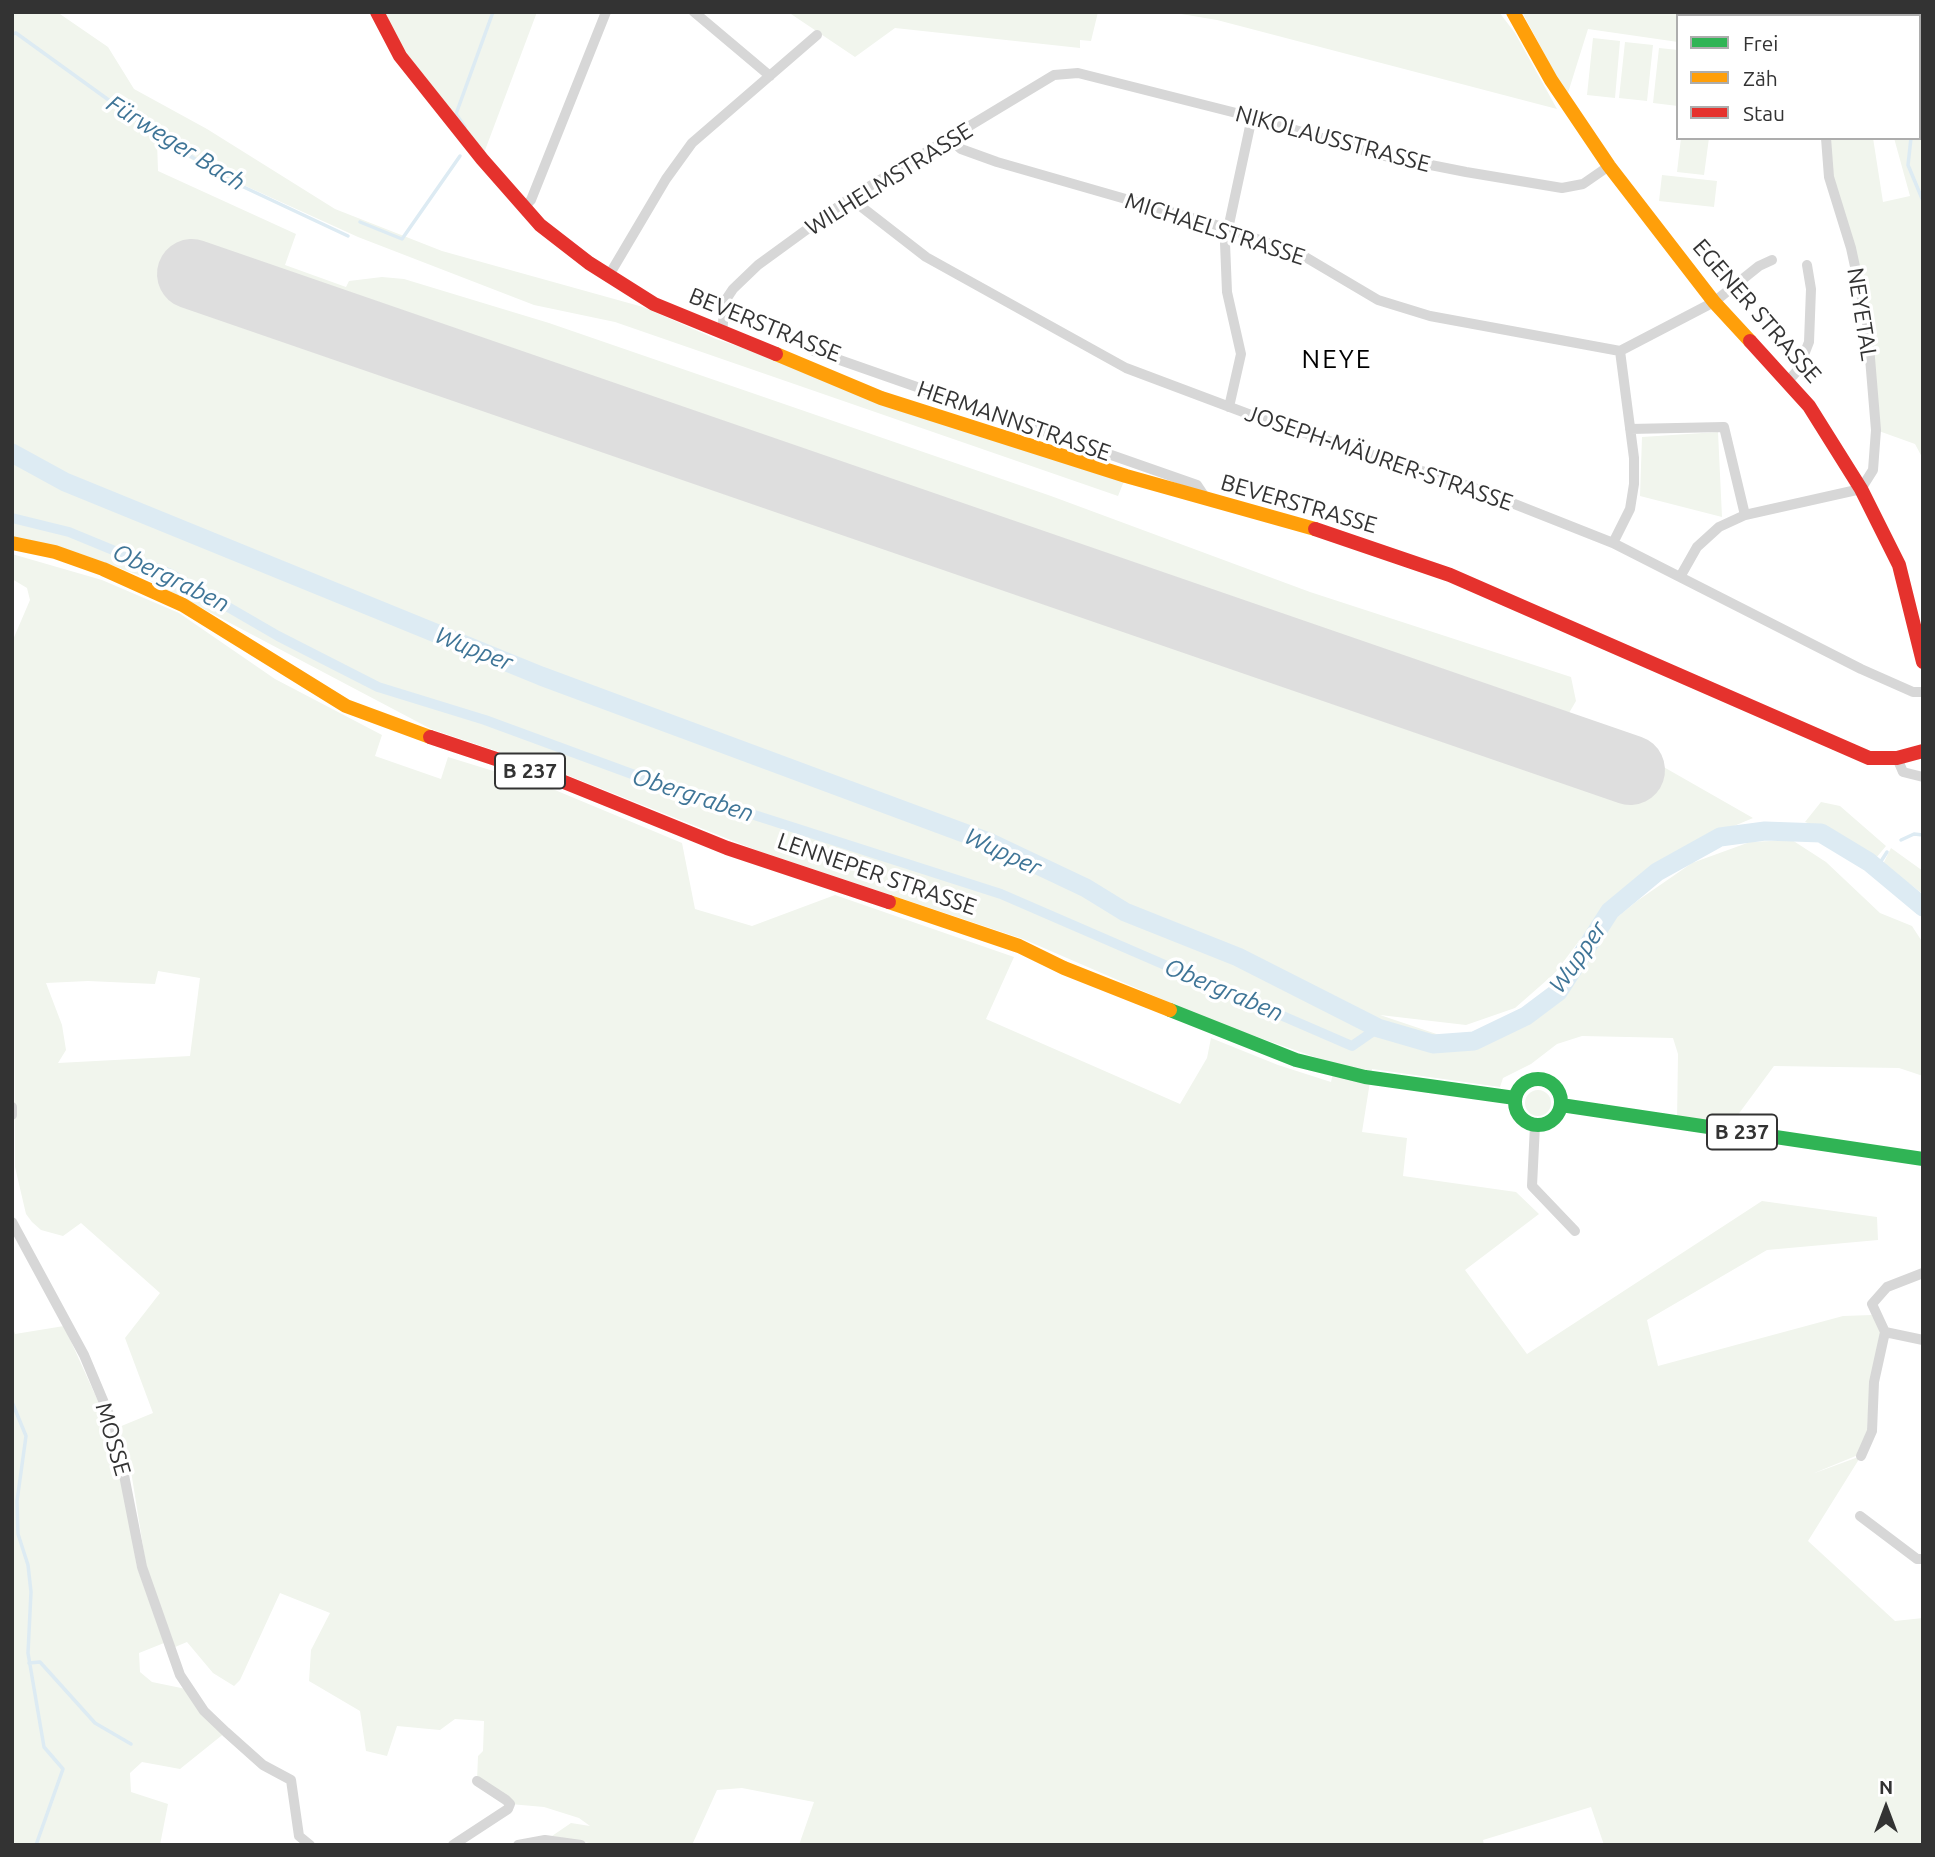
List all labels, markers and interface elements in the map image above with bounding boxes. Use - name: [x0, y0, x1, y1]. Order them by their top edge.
- legend: [1676, 14, 1921, 140]
- text: Frei: [1743, 31, 1778, 55]
- text: Zäh: [1743, 66, 1778, 90]
- water label: Fürweger Bach: [101, 89, 251, 197]
- street label: NIKOLAUSSTRASSE: [1233, 100, 1433, 178]
- text: Stau: [1743, 101, 1785, 125]
- street label: WILHELMSTRASSE: [800, 117, 978, 241]
- street label: MICHAELSTRASSE: [1121, 187, 1309, 271]
- street label: EGENER STRASSE: [1687, 233, 1827, 389]
- street label: NEYETAL: [1841, 266, 1883, 362]
- street label: BEVERSTRASSE: [685, 282, 845, 368]
- district label: NEYE: [1302, 343, 1372, 375]
- street label: HERMANNSTRASSE: [913, 375, 1115, 467]
- street label: JOSEPH-MÄURER-STRASSE: [1241, 399, 1517, 517]
- street label: BEVERSTRASSE: [1218, 468, 1380, 540]
- water label: Obergraben: [108, 537, 234, 619]
- water label: Wupper: [431, 620, 517, 678]
- road number: B 237: [495, 754, 565, 788]
- water label: Obergraben: [629, 762, 757, 828]
- water label: Wupper: [960, 822, 1046, 882]
- street label: LENNEPER STRASSE: [774, 827, 980, 921]
- water label: Wupper: [1543, 916, 1613, 998]
- water label: Obergraben: [1160, 952, 1288, 1028]
- road number: B 237: [1707, 1114, 1777, 1150]
- street label: MOSSE: [89, 1399, 137, 1479]
- north arrow: [1851, 1773, 1921, 1843]
- text: N: [1879, 1776, 1893, 1798]

